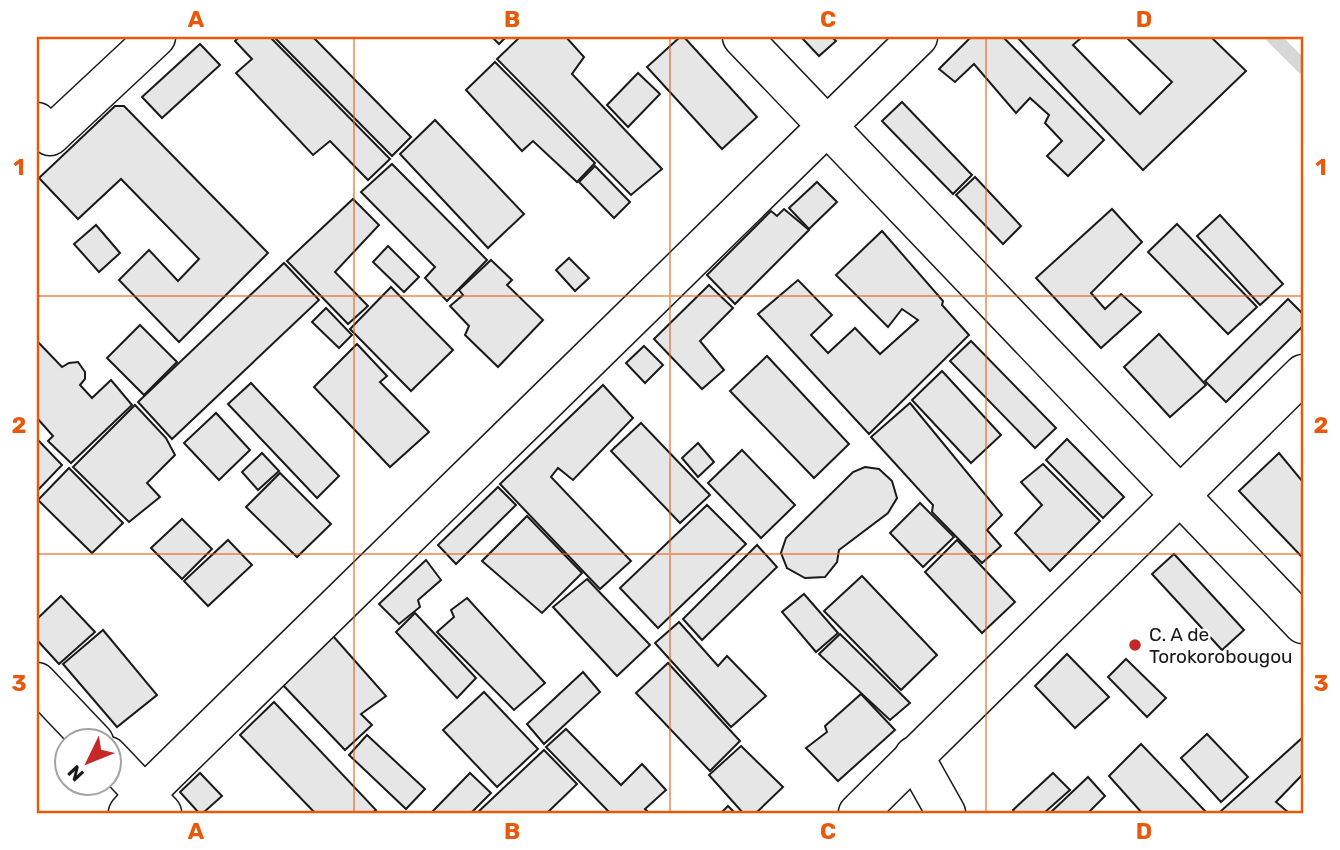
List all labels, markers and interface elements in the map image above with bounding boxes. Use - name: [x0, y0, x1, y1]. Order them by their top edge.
- text: A: [188, 5, 205, 33]
- text: B: [504, 5, 520, 33]
- text: C: [820, 5, 836, 33]
- text: D: [1136, 5, 1152, 33]
- text: 1: [13, 153, 25, 181]
- text: 1: [1315, 153, 1327, 181]
- text: 2: [12, 411, 26, 439]
- text: 2: [1314, 411, 1328, 439]
- place label: C. A de Torokorobougou: [1149, 623, 1293, 668]
- marker: C. A de Torokorobougou: [1127, 637, 1143, 653]
- text: 3: [11, 669, 27, 697]
- text: 3: [1313, 669, 1329, 697]
- north arrow: [52, 728, 122, 798]
- text: N: [63, 760, 89, 786]
- text: A: [188, 817, 205, 845]
- text: B: [504, 817, 520, 845]
- text: C: [820, 817, 836, 845]
- text: D: [1136, 817, 1152, 845]

